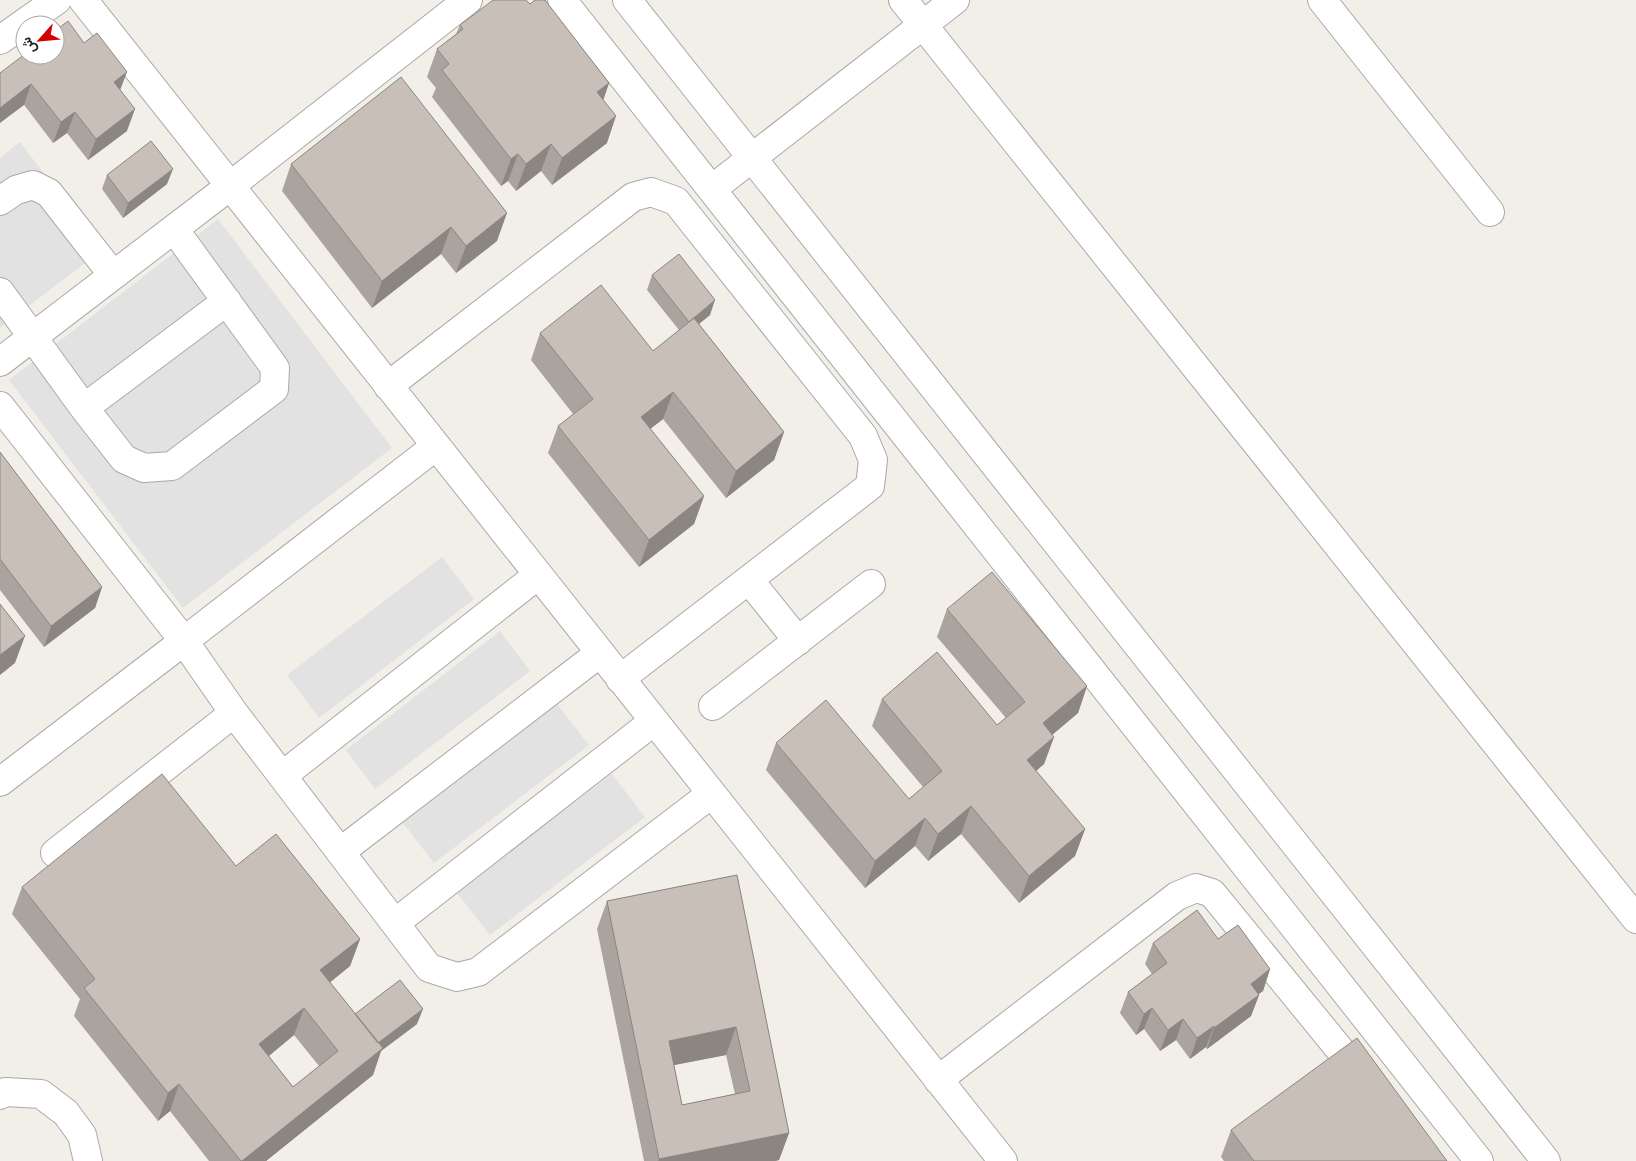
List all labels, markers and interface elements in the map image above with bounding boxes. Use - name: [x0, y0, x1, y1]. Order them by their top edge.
- north arrow: [15, 15, 65, 65]
- text: ش: [16, 34, 40, 58]

